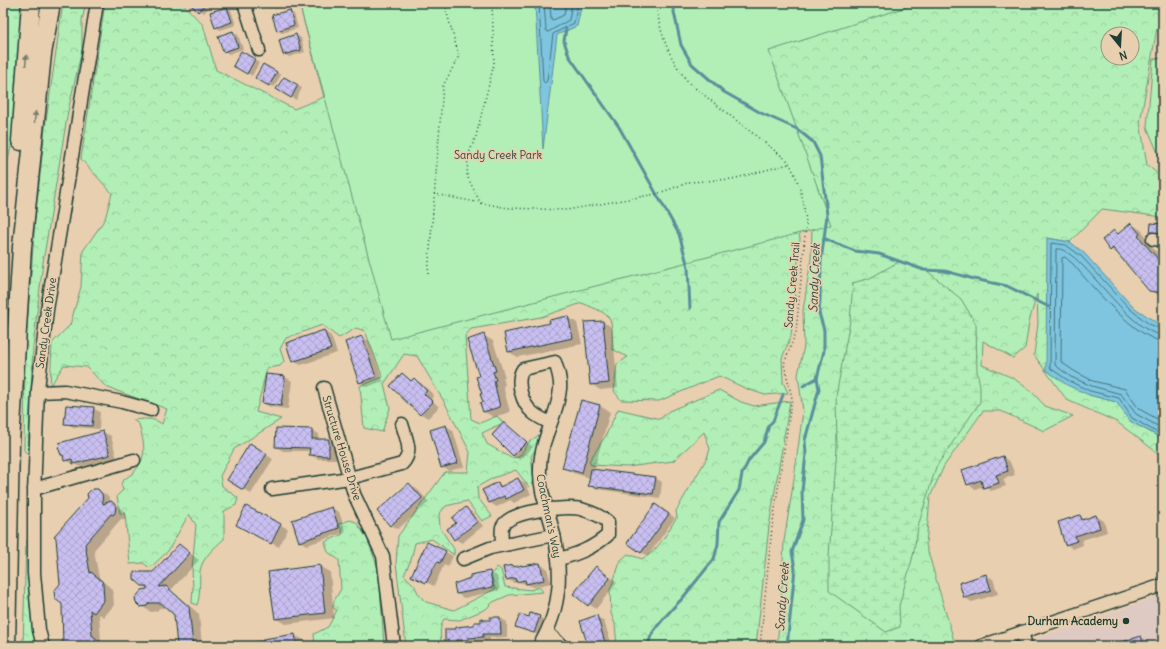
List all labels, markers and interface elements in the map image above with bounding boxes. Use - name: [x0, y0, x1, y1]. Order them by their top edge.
- north arrow: [1100, 26, 1140, 66]
- text: N: [1117, 48, 1129, 63]
- one-way arrow: [22, 54, 29, 66]
- one-way arrow: [32, 111, 38, 123]
- park label: Sandy Creek Park: [454, 148, 543, 162]
- street label: Sandy Creek Trail: [781, 241, 803, 329]
- water label: Sandy Creek: [805, 243, 823, 313]
- street label: Sandy Creek Drive: [33, 277, 59, 369]
- street label: Structure House Drive: [319, 394, 365, 502]
- street label: Coachman's Way: [533, 473, 565, 559]
- water label: Sandy Creek: [772, 561, 792, 632]
- place label: Durham Academy: [1027, 614, 1118, 629]
- marker: Durham Academy: [1121, 616, 1131, 626]

